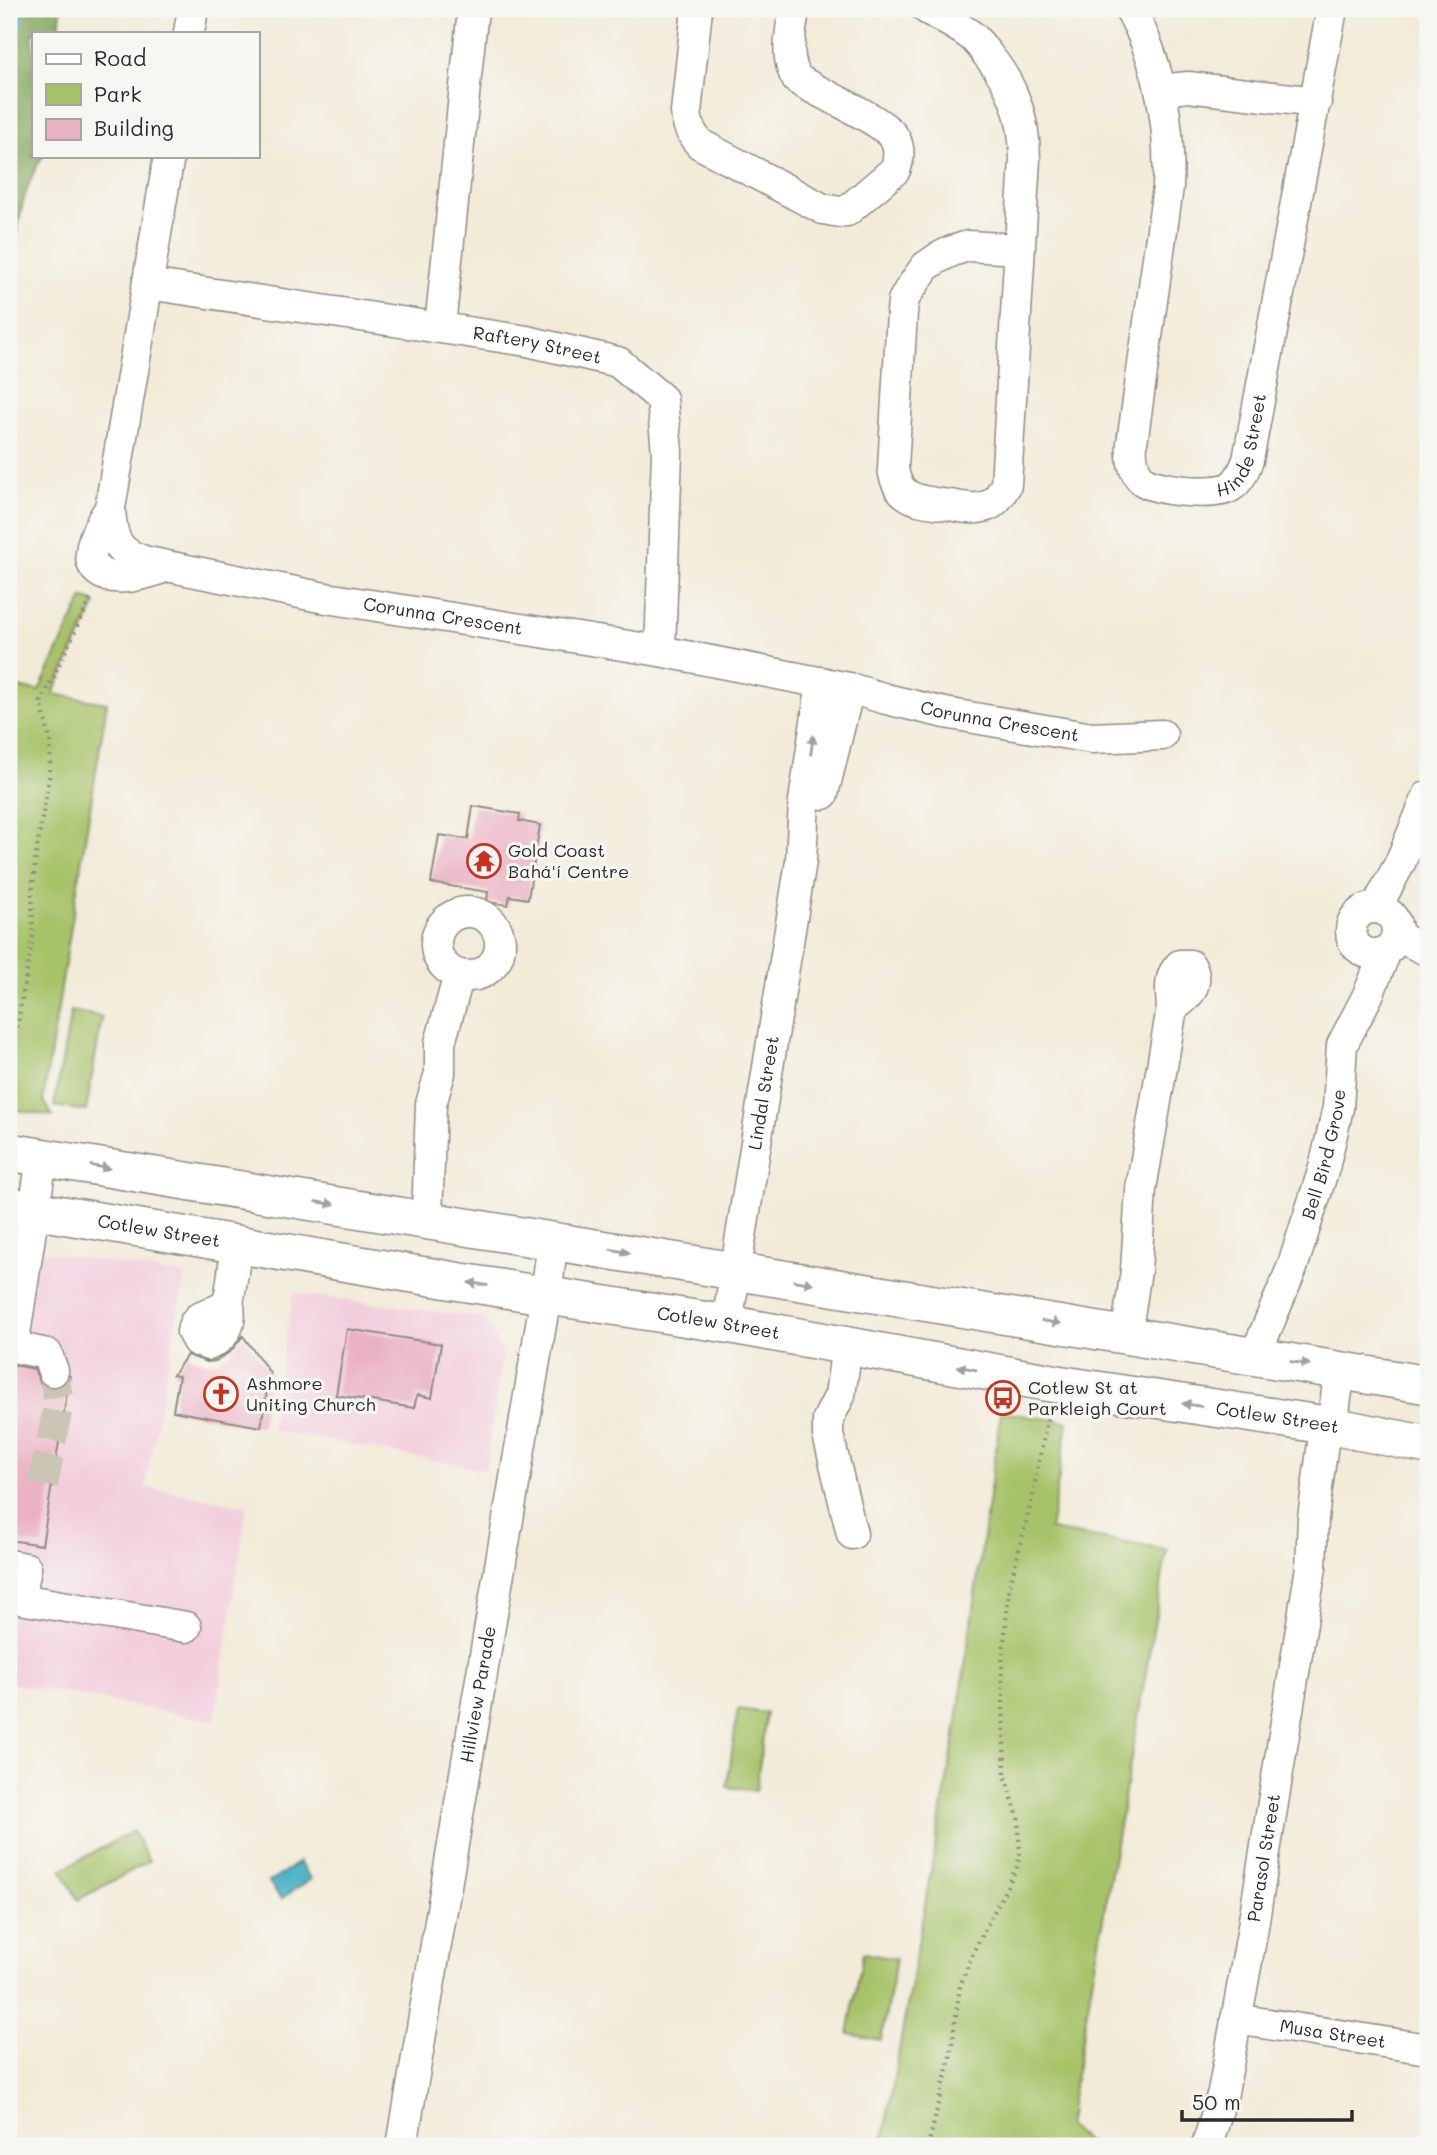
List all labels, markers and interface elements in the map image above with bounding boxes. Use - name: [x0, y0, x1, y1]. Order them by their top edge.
- legend: [32, 32, 259, 158]
- text: Road: [94, 44, 146, 71]
- text: Park: [94, 80, 142, 107]
- text: Building: [94, 114, 174, 141]
- street label: Raftery Street: [471, 320, 604, 369]
- street label: Hinde Street: [1214, 392, 1271, 502]
- street label: Corunna Crescent: [362, 591, 524, 640]
- street label: Corunna Crescent: [918, 695, 1081, 747]
- one-way arrow: [807, 733, 818, 755]
- place label: Gold Coast Bahá'í Centre: [508, 838, 629, 883]
- temple icon: Gold Coast Bahá'í Centre: [465, 842, 503, 880]
- street label: Lindal Street: [742, 1034, 784, 1152]
- street label: Bell Bird Grove: [1295, 1088, 1350, 1222]
- one-way arrow: [89, 1162, 111, 1173]
- one-way arrow: [314, 1198, 336, 1209]
- street label: Cotlew Street: [96, 1208, 222, 1252]
- one-way arrow: [609, 1246, 631, 1257]
- one-way arrow: [792, 1277, 814, 1288]
- one-way arrow: [467, 1279, 489, 1290]
- street label: Cotlew Street: [655, 1300, 782, 1344]
- one-way arrow: [1040, 1317, 1062, 1328]
- one-way arrow: [1289, 1358, 1311, 1369]
- one-way arrow: [956, 1363, 978, 1374]
- place label: Ashmore Uniting Church: [246, 1371, 376, 1416]
- church icon: Ashmore Uniting Church: [202, 1375, 240, 1413]
- place label: Cotlew St at Parkleigh Court: [1028, 1375, 1167, 1420]
- bus stop icon: Cotlew St at Parkleigh Court: [984, 1379, 1022, 1417]
- street label: Cotlew Street: [1214, 1395, 1341, 1438]
- one-way arrow: [1181, 1399, 1203, 1410]
- street label: Hillview Parade: [454, 1624, 501, 1764]
- street label: Parasol Street: [1241, 1792, 1285, 1924]
- street label: Musa Street: [1278, 2013, 1388, 2053]
- scale bar: [1182, 2078, 1351, 2122]
- text: 50 m: [1192, 2088, 1241, 2115]

